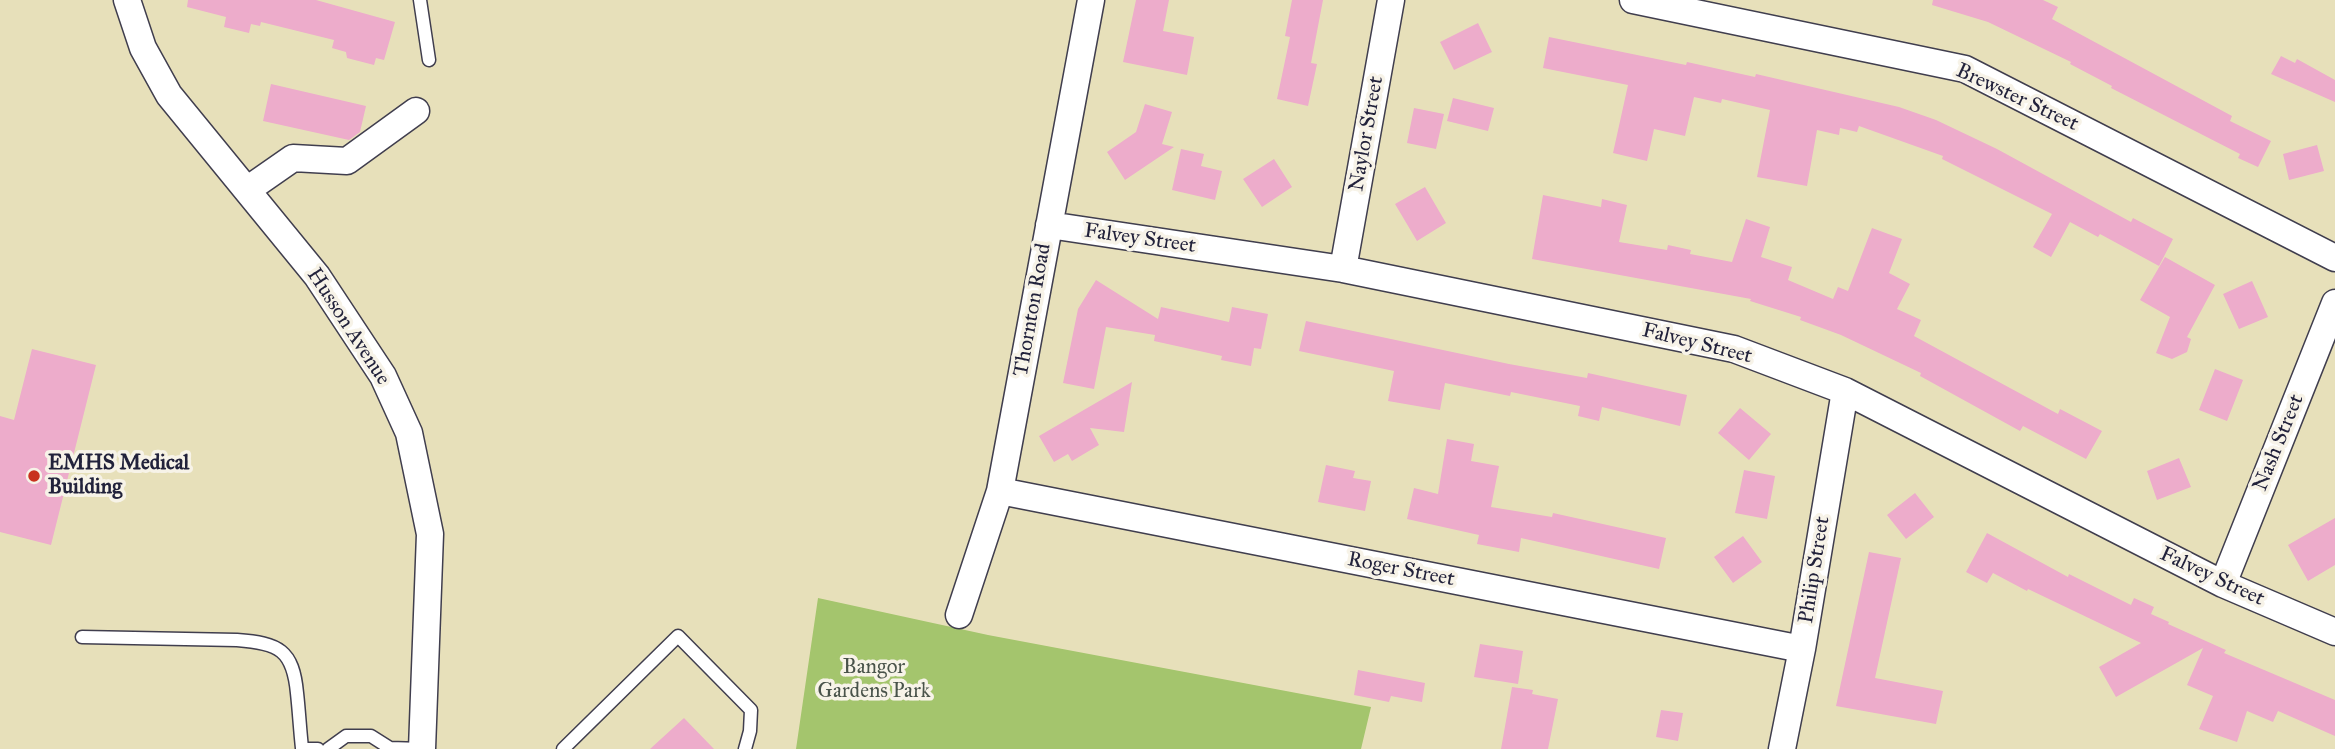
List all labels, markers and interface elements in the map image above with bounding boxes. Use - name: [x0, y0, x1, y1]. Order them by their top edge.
- street label: Brewster Street: [1952, 59, 2082, 137]
- street label: Naylor Street: [1344, 74, 1390, 194]
- street label: Falvey Street: [1083, 219, 1197, 259]
- street label: Thornton Road: [1009, 242, 1057, 378]
- street label: Husson Avenue: [301, 264, 395, 390]
- street label: Falvey Street: [1639, 318, 1755, 370]
- street label: Nash Street: [2248, 391, 2310, 495]
- place label: EMHS Medical Building: [48, 451, 189, 501]
- marker: EMHS Medical Building: [26, 468, 42, 484]
- street label: Philip Street: [1794, 515, 1836, 625]
- street label: Falvey Street: [2156, 542, 2268, 612]
- street label: Roger Street: [1345, 547, 1457, 593]
- park label: Bangor Gardens Park: [818, 655, 930, 705]

